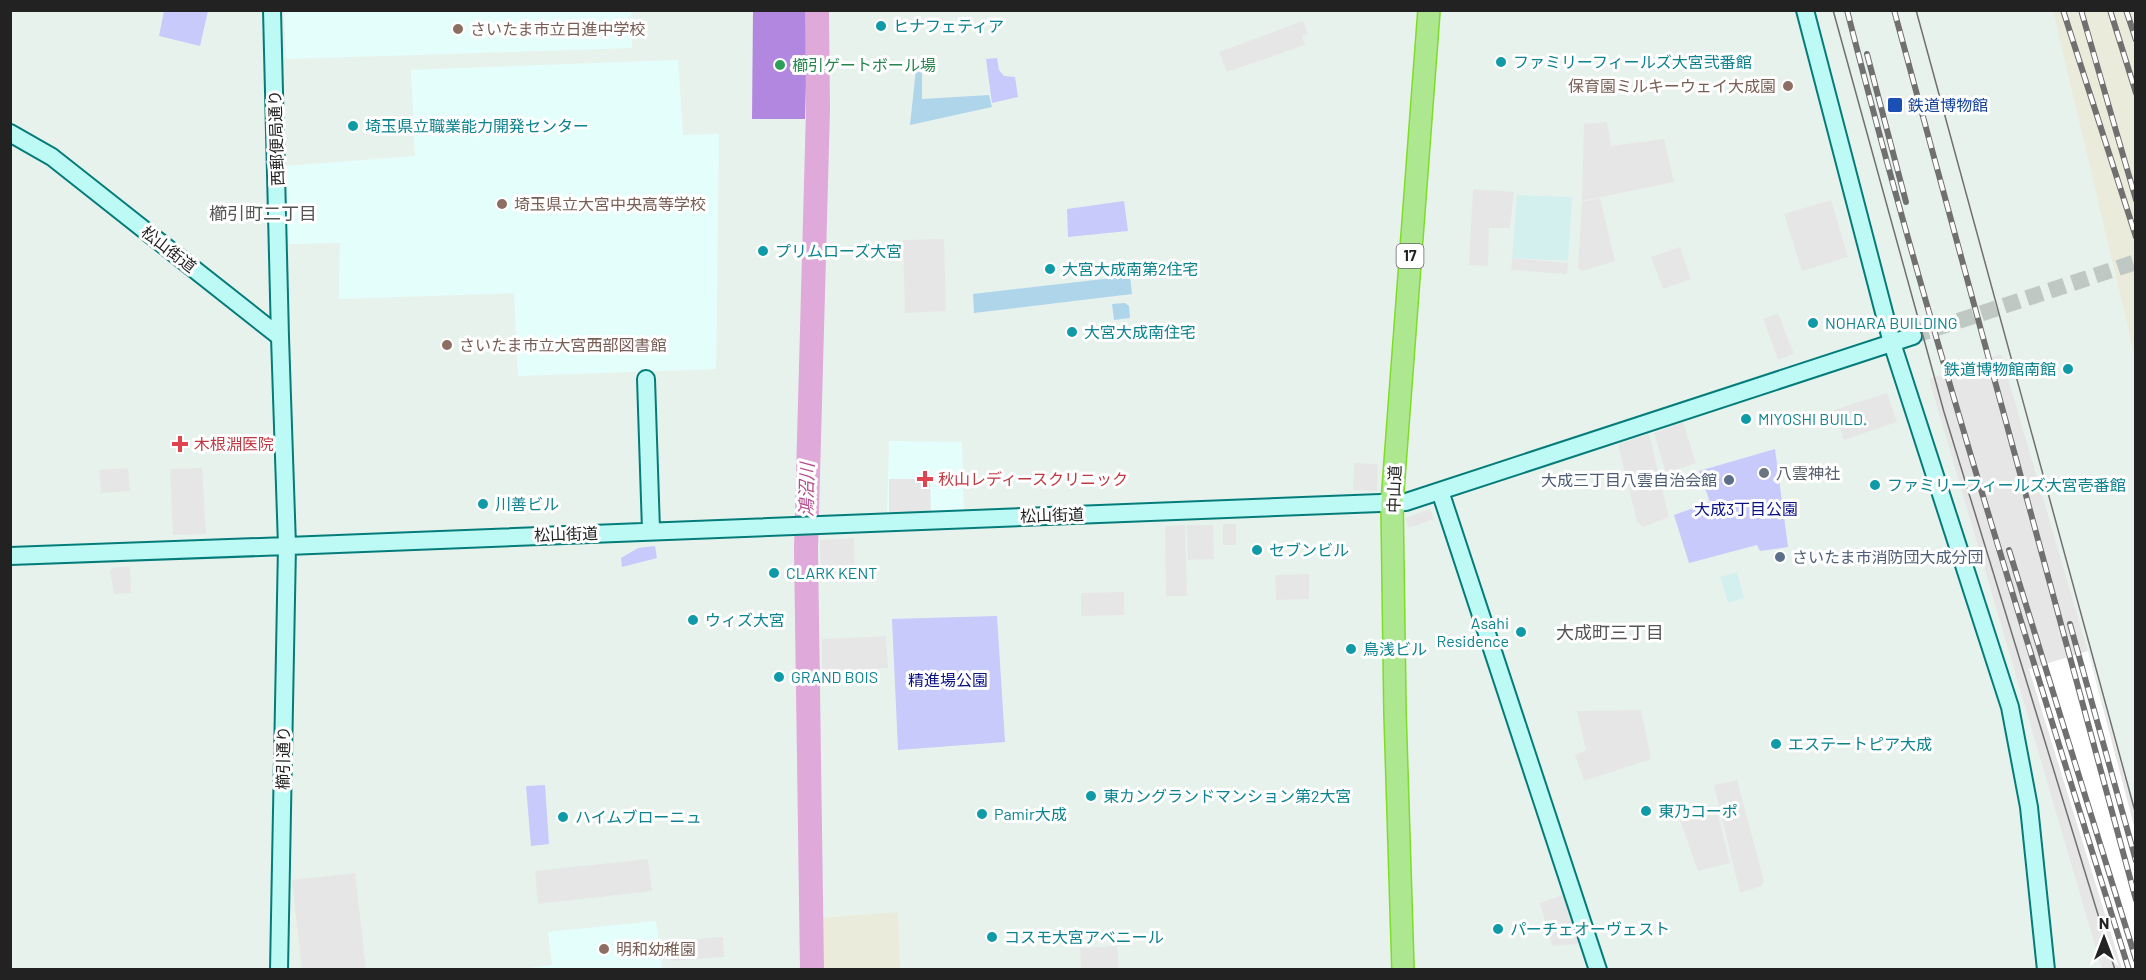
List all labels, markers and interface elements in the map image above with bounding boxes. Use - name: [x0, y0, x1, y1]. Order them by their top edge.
- place label: ヒナフェティア: [893, 16, 1004, 35]
- place label: さいたま市立日進中学校: [470, 19, 646, 38]
- marker: ヒナフェティア: [874, 19, 888, 33]
- marker: さいたま市立日進中学校: [451, 22, 465, 36]
- place label: ファミリーフィールズ大宮弐番館: [1513, 52, 1752, 71]
- place label: 櫛引ゲートボール場: [792, 55, 936, 74]
- marker: ファミリーフィールズ大宮弐番館: [1494, 55, 1508, 69]
- marker: 櫛引ゲートボール場: [773, 58, 787, 72]
- place label: 保育園ミルキーウェイ大成園: [1568, 76, 1776, 95]
- marker: 保育園ミルキーウェイ大成園: [1781, 79, 1795, 93]
- street label: 西郵便局通り: [264, 90, 287, 186]
- place label: 鉄道博物館: [1908, 95, 1988, 114]
- marker: 鉄道博物館: [1886, 96, 1904, 114]
- place label: 埼玉県立職業能力開発センター: [365, 116, 589, 135]
- marker: 埼玉県立職業能力開発センター: [346, 119, 360, 133]
- place label: 埼玉県立大宮中央高等学校: [514, 194, 706, 213]
- marker: 埼玉県立大宮中央高等学校: [495, 197, 509, 211]
- district label: 櫛引町二丁目: [209, 202, 317, 224]
- street label: 松山街道: [138, 221, 200, 276]
- place label: プリムローズ大宮: [775, 241, 902, 260]
- marker: プリムローズ大宮: [756, 244, 770, 258]
- road number: 17: [1396, 244, 1424, 268]
- place label: 大宮大成南第2住宅: [1062, 259, 1199, 278]
- marker: 大宮大成南第2住宅: [1043, 262, 1057, 276]
- place label: NOHARA BUILDING: [1825, 313, 1958, 332]
- marker: NOHARA BUILDING: [1806, 316, 1820, 330]
- place label: 大宮大成南住宅: [1084, 322, 1196, 341]
- marker: 大宮大成南住宅: [1065, 325, 1079, 339]
- place label: さいたま市立大宮西部図書館: [459, 335, 667, 354]
- marker: さいたま市立大宮西部図書館: [440, 338, 454, 352]
- place label: 鉄道博物館南館: [1944, 359, 2056, 378]
- marker: 鉄道博物館南館: [2061, 362, 2075, 376]
- place label: MIYOSHI BUILD.: [1758, 409, 1867, 428]
- marker: MIYOSHI BUILD.: [1739, 412, 1753, 426]
- place label: 木根淵医院: [194, 434, 274, 453]
- marker: 木根淵医院: [171, 435, 189, 453]
- water label: 鴻沼川: [795, 461, 818, 517]
- place label: 八雲神社: [1776, 463, 1840, 482]
- street label: 中山道: [1383, 465, 1404, 513]
- marker: 八雲神社: [1757, 466, 1771, 480]
- place label: 秋山レディースクリニック: [938, 469, 1128, 488]
- marker: 秋山レディースクリニック: [916, 470, 934, 488]
- place label: 大成三丁目八雲自治会館: [1541, 470, 1717, 489]
- marker: 大成三丁目八雲自治会館: [1722, 473, 1736, 487]
- place label: ファミリーフィールズ大宮壱番館: [1887, 475, 2126, 494]
- marker: ファミリーフィールズ大宮壱番館: [1868, 478, 1882, 492]
- place label: 川善ビル: [495, 494, 559, 513]
- marker: 川善ビル: [476, 497, 490, 511]
- park label: 大成3丁目公園: [1694, 499, 1798, 518]
- street label: 松山街道: [1020, 504, 1084, 525]
- street label: 松山街道: [534, 523, 598, 544]
- place label: セブンビル: [1269, 540, 1349, 559]
- marker: セブンビル: [1250, 543, 1264, 557]
- place label: さいたま市消防団大成分団: [1792, 547, 1984, 566]
- marker: さいたま市消防団大成分団: [1773, 550, 1787, 564]
- place label: CLARK KENT: [786, 563, 877, 582]
- marker: CLARK KENT: [767, 566, 781, 580]
- place label: ウィズ大宮: [705, 610, 785, 629]
- marker: ウィズ大宮: [686, 613, 700, 627]
- place label: Asahi Residence: [1437, 613, 1509, 650]
- district label: 大成町三丁目: [1556, 621, 1664, 643]
- marker: Asahi Residence: [1514, 625, 1528, 639]
- place label: 鳥浅ビル: [1363, 639, 1427, 658]
- marker: 鳥浅ビル: [1344, 642, 1358, 656]
- place label: GRAND BOIS: [791, 667, 878, 686]
- marker: GRAND BOIS: [772, 670, 786, 684]
- park label: 精進場公園: [908, 670, 988, 689]
- street label: 櫛引通り: [272, 726, 293, 790]
- place label: エステートピア大成: [1788, 734, 1932, 753]
- marker: エステートピア大成: [1769, 737, 1783, 751]
- place label: 東カングランドマンション第2大宮: [1103, 786, 1352, 805]
- marker: 東カングランドマンション第2大宮: [1084, 789, 1098, 803]
- place label: 東乃コーポ: [1658, 801, 1738, 820]
- place label: Pamir大成: [994, 804, 1067, 823]
- marker: 東乃コーポ: [1639, 804, 1653, 818]
- place label: ハイムブローニュ: [575, 807, 701, 826]
- marker: Pamir大成: [975, 807, 989, 821]
- marker: ハイムブローニュ: [556, 810, 570, 824]
- north arrow: [2074, 908, 2134, 968]
- text: N: [2099, 913, 2109, 932]
- place label: パーチェオーヴェスト: [1510, 919, 1670, 938]
- marker: パーチェオーヴェスト: [1491, 922, 1505, 936]
- place label: コスモ大宮アベニール: [1004, 927, 1164, 946]
- marker: コスモ大宮アベニール: [985, 930, 999, 944]
- place label: 明和幼稚園: [616, 939, 696, 958]
- marker: 明和幼稚園: [597, 942, 611, 956]

